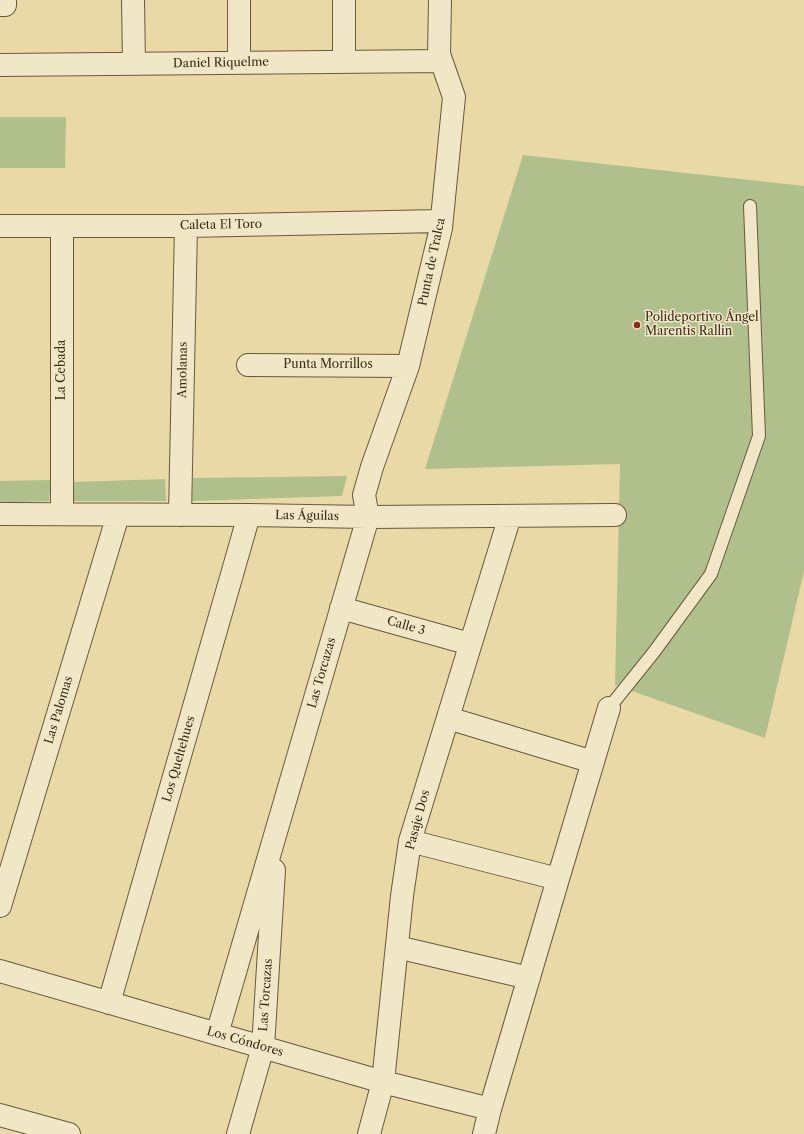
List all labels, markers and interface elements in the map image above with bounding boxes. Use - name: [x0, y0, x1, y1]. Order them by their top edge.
- street label: Daniel Riquelme: [173, 55, 269, 71]
- street label: Caleta El Toro: [180, 217, 262, 233]
- street label: Punta de Tralca: [416, 217, 448, 307]
- place label: Polideportivo Ángel Marentis Rallin: [645, 311, 758, 339]
- marker: Polideportivo Ángel Marentis Rallin: [632, 320, 642, 330]
- street label: La Cebada: [55, 340, 69, 400]
- street label: Amolanas: [175, 342, 191, 398]
- street label: Punta Morrillos: [283, 358, 373, 372]
- street label: Las Águilas: [275, 508, 339, 524]
- street label: Calle 3: [385, 614, 427, 638]
- street label: Las Torcazas: [305, 636, 339, 710]
- street label: Las Palomas: [42, 674, 76, 746]
- street label: Los Queltehues: [160, 714, 198, 804]
- street label: Pasaje Dos: [403, 789, 433, 851]
- street label: Las Torcazas: [256, 958, 276, 1032]
- street label: Los Cóndores: [205, 1024, 285, 1060]

